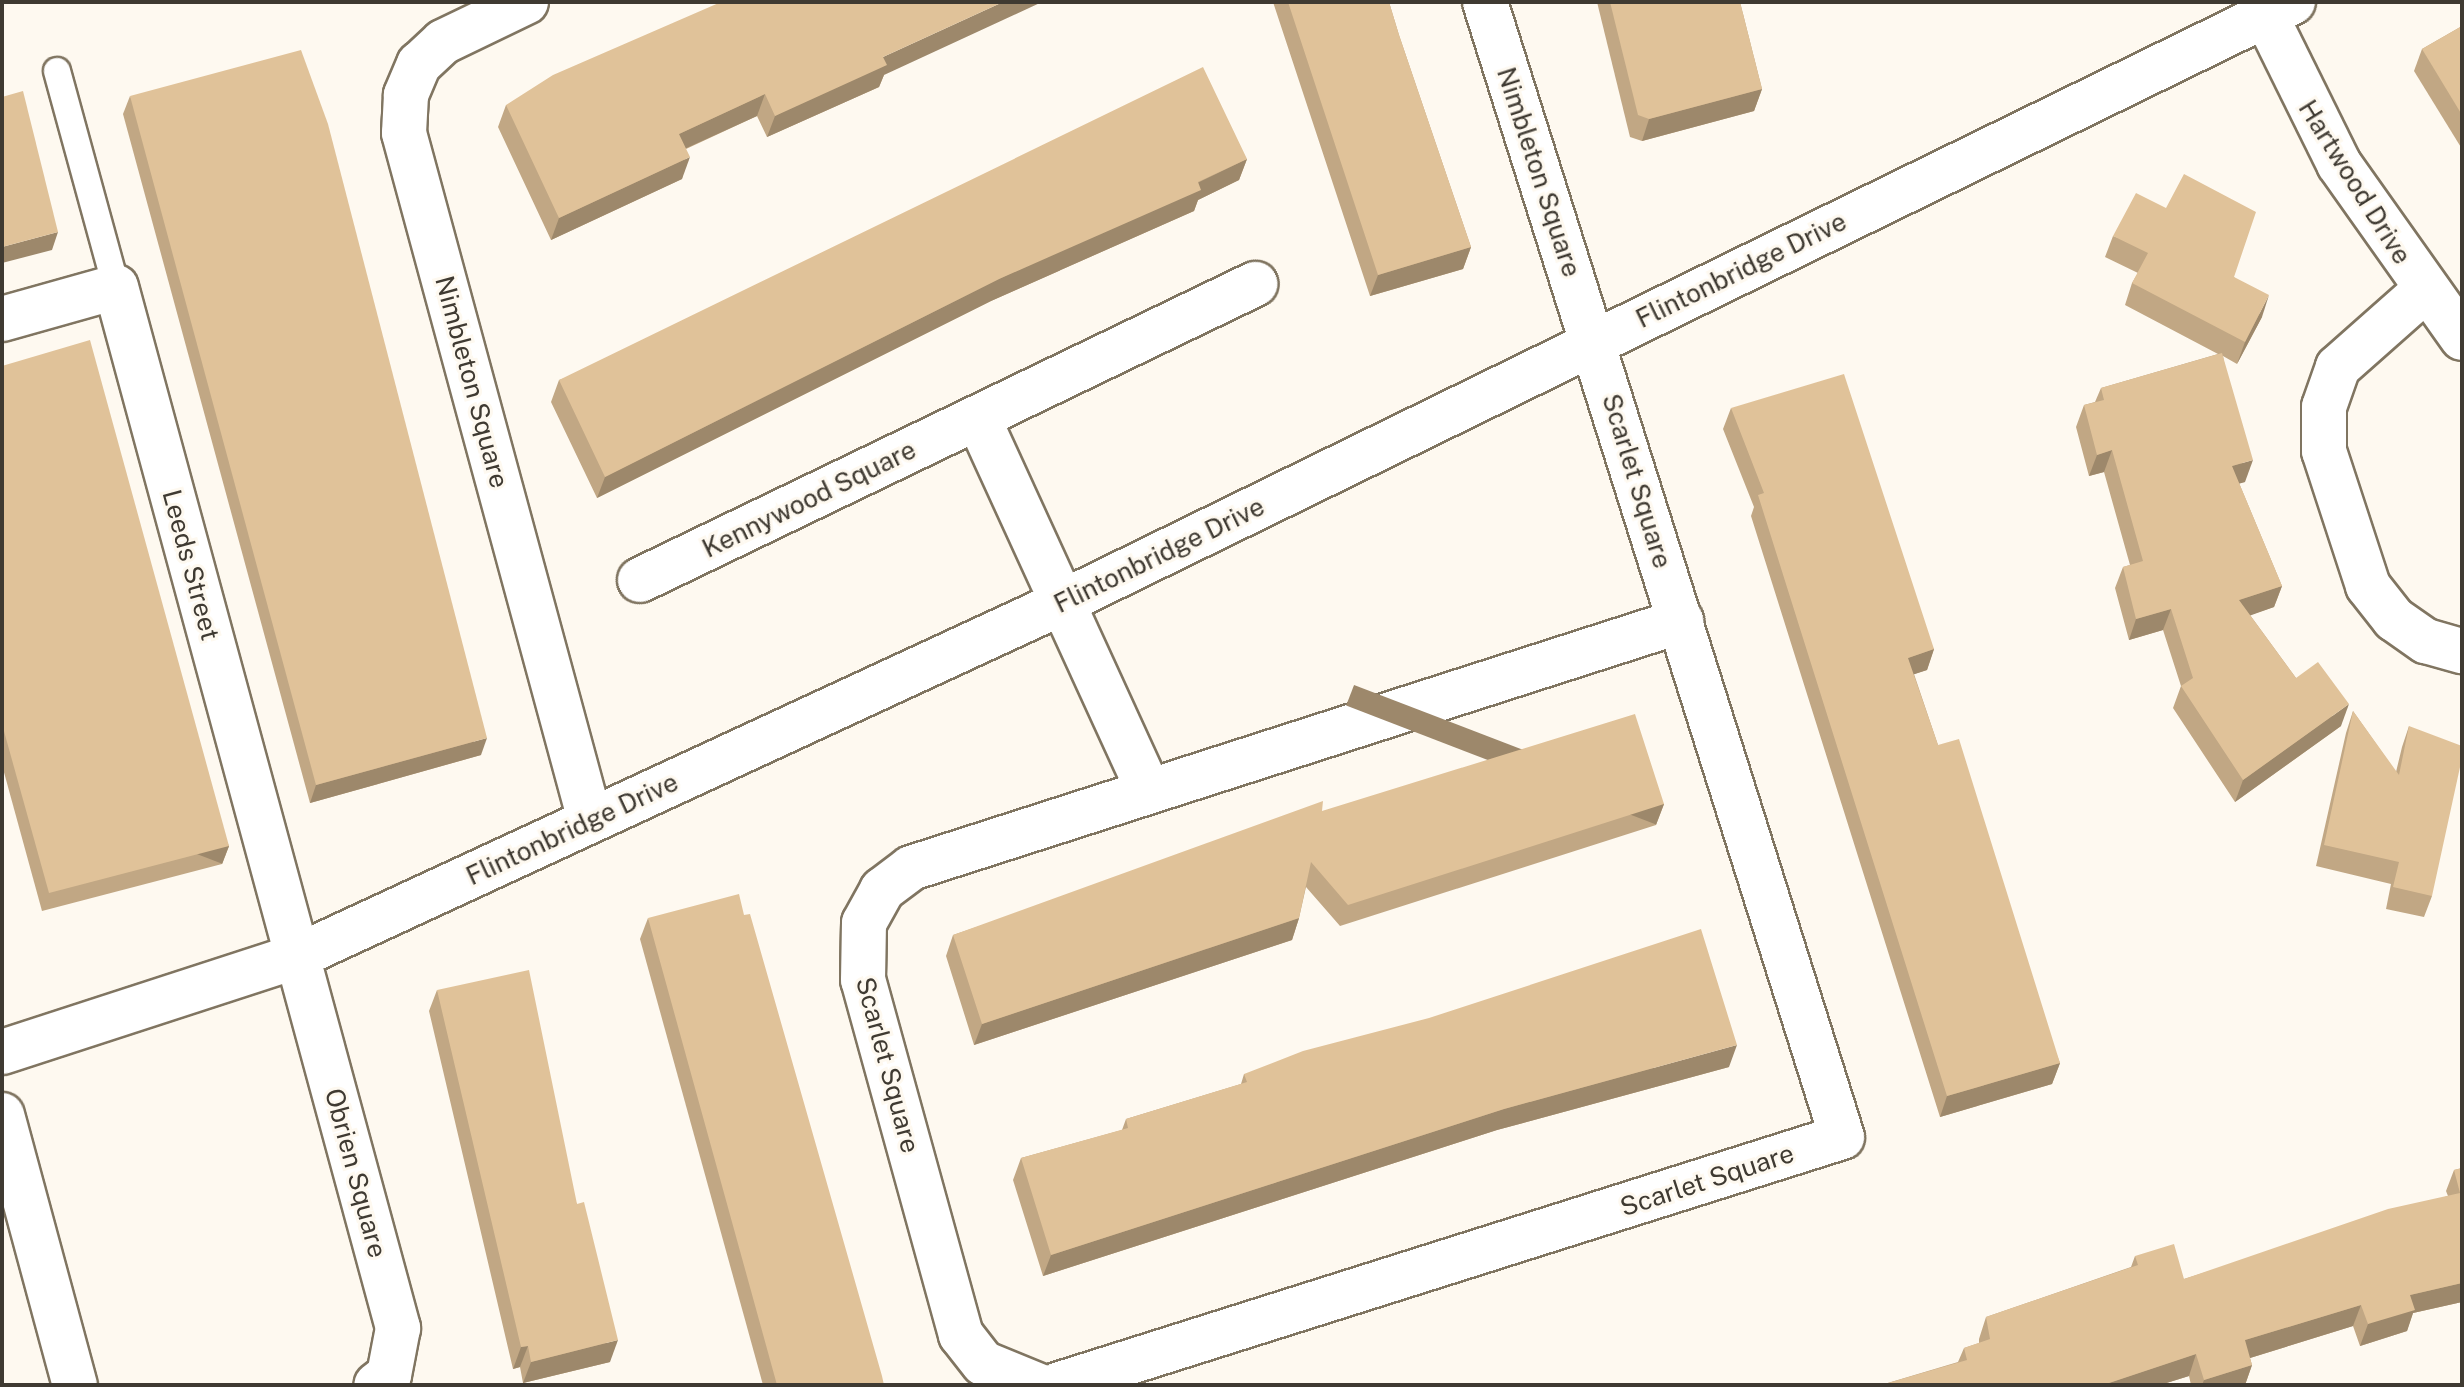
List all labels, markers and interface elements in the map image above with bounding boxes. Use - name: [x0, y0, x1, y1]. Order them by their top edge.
- street label: Nimbleton Square: [1490, 63, 1588, 281]
- street label: Hartwood Drive: [2292, 94, 2418, 270]
- street label: Flintonbridge Drive: [1631, 206, 1851, 334]
- street label: Nimbleton Square: [429, 272, 515, 492]
- street label: Scarlet Square: [1596, 390, 1678, 572]
- street label: Kennywood Square: [697, 434, 921, 564]
- street label: Leeds Street: [156, 486, 226, 644]
- street label: Flintonbridge Drive: [1049, 491, 1269, 619]
- street label: Flintonbridge Drive: [461, 766, 683, 892]
- street label: Scarlet Square: [850, 974, 926, 1156]
- street label: Obrien Square: [318, 1085, 394, 1261]
- street label: Scarlet Square: [1616, 1137, 1798, 1223]

